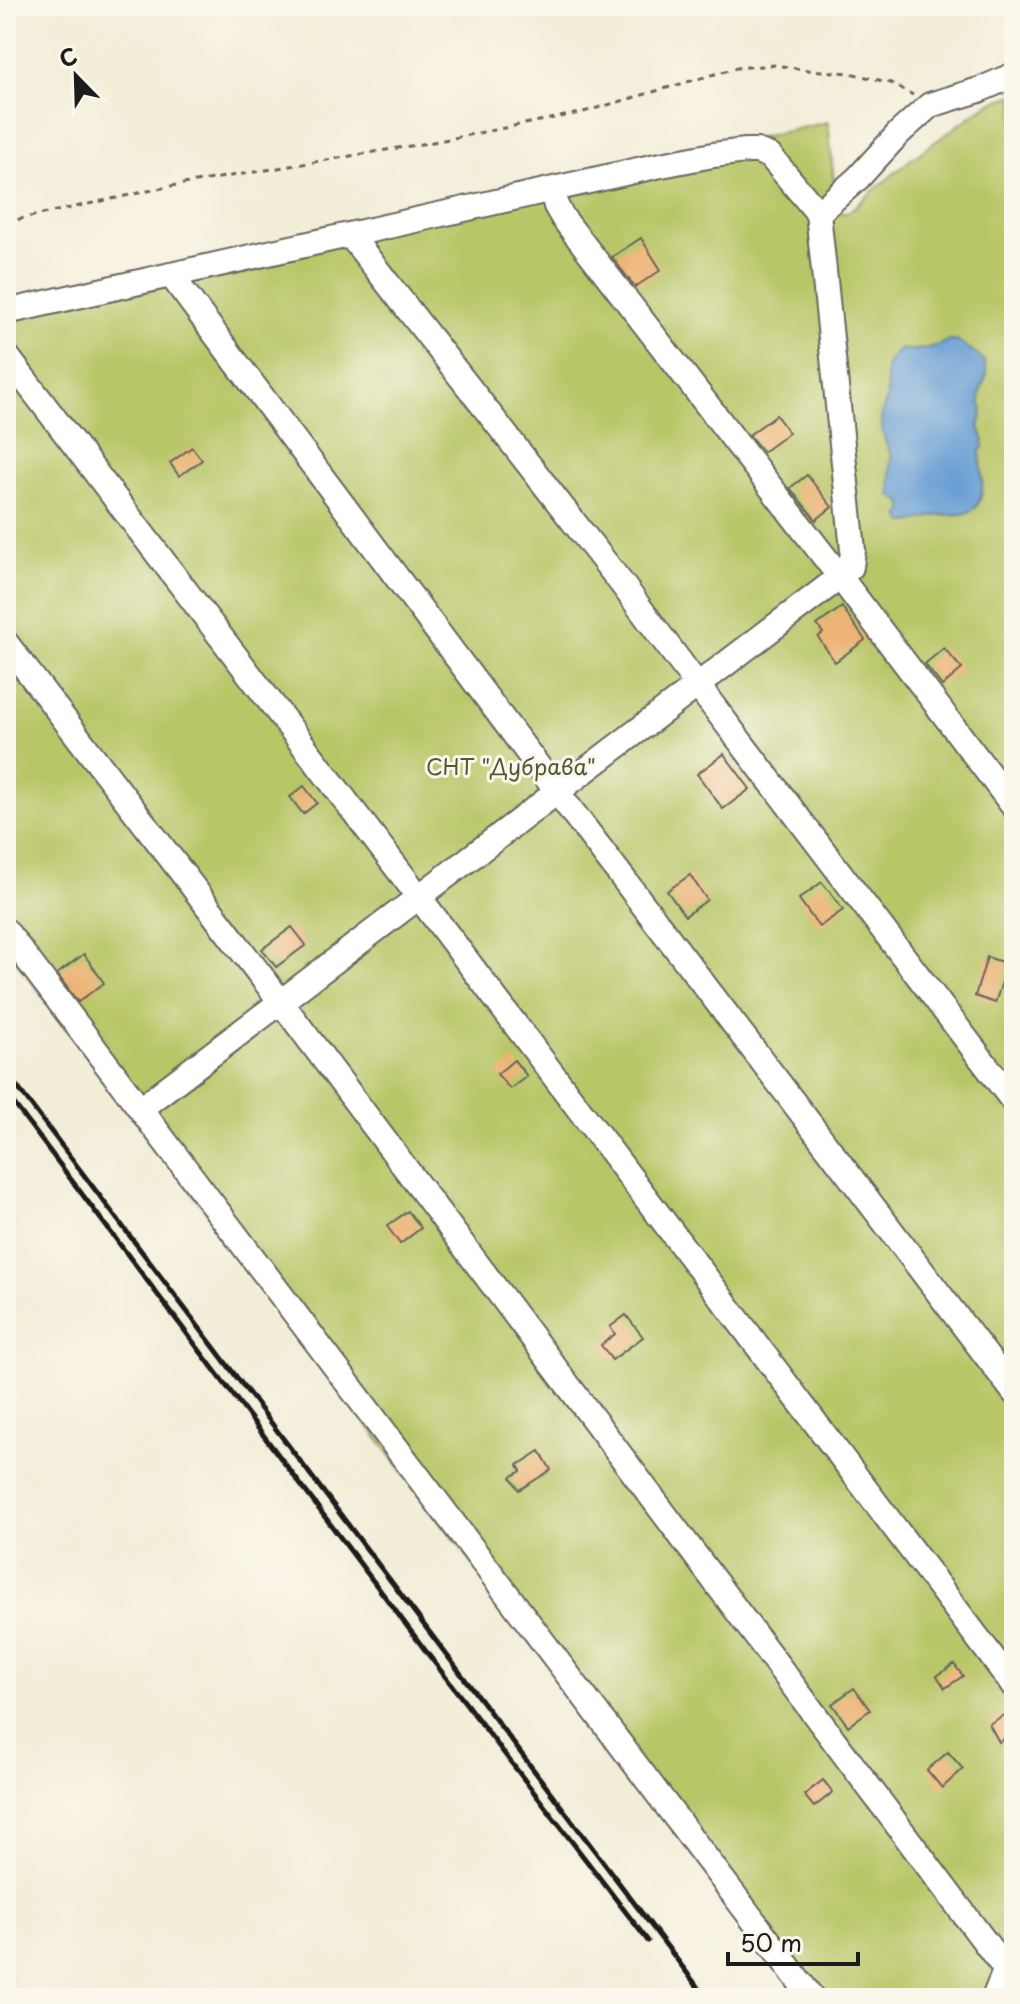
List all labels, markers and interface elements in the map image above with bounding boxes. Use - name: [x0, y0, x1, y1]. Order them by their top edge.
- north arrow: [36, 36, 116, 116]
- text: С: [54, 38, 82, 75]
- park label: СНТ "Дубрава": [426, 749, 596, 782]
- scale bar: [728, 1916, 858, 1966]
- text: 50 m: [740, 1924, 802, 1960]

